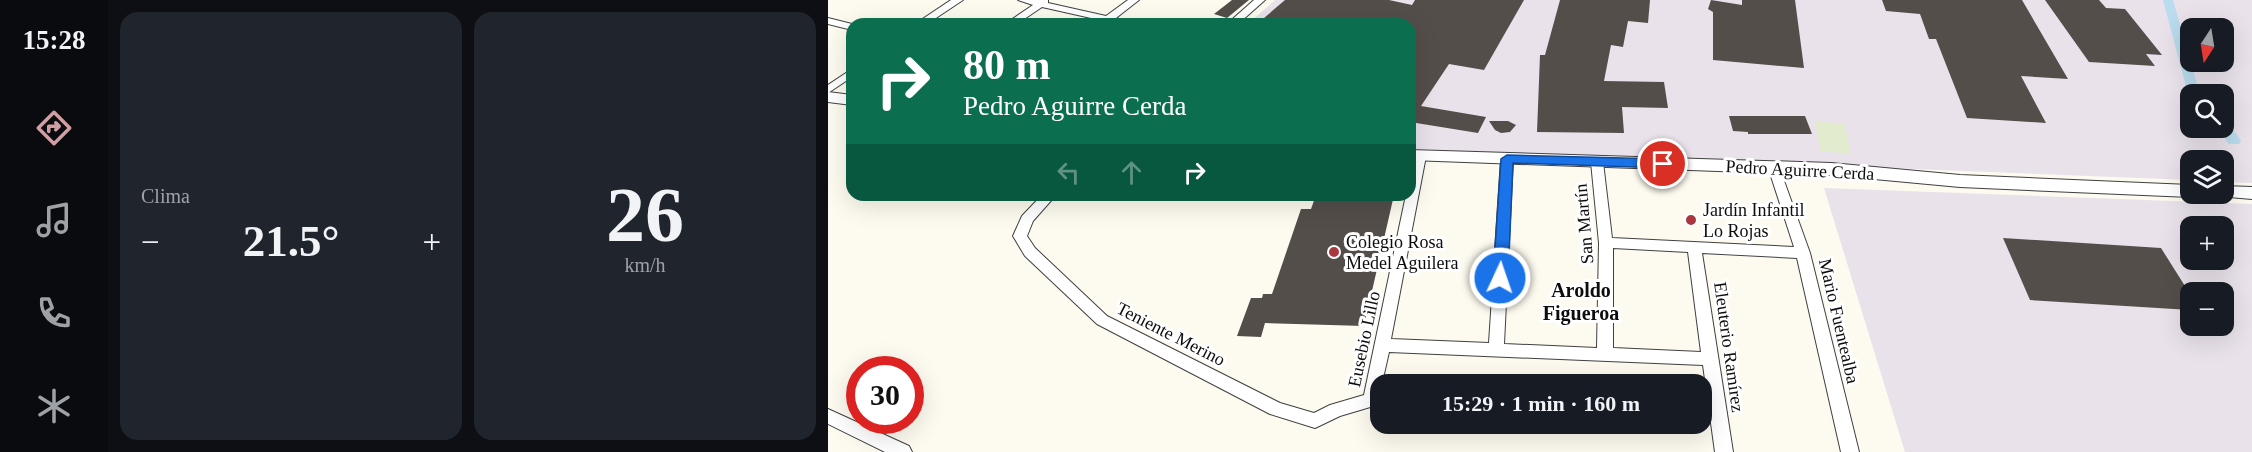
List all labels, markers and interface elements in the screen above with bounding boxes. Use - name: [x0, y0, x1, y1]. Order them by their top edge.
- north arrow: [2180, 18, 2234, 72]
- map controls: [2180, 18, 2234, 336]
- text: 15:28: [23, 25, 86, 55]
- icon: right: [864, 42, 942, 120]
- text: 80 m: [963, 42, 1051, 88]
- button: search: [2180, 84, 2234, 138]
- text: Pedro Aguirre Cerda: [963, 91, 1186, 121]
- icon: directions: [33, 107, 75, 149]
- pin: [1637, 138, 1688, 189]
- icon: arrive: [1646, 147, 1679, 180]
- button: layers: [2180, 150, 2234, 204]
- icon: left: [1052, 156, 1085, 189]
- icon: ahead: [1115, 156, 1148, 189]
- icon: right: [1178, 156, 1211, 189]
- street label: Pedro Aguirre Cerda: [1725, 156, 1875, 184]
- text: 26: [606, 171, 684, 258]
- street label: San Martín: [1571, 183, 1597, 265]
- text: Clima: [141, 185, 190, 207]
- icon: music: [33, 199, 75, 241]
- place label: Jardín Infantil Lo Rojas: [1703, 200, 1804, 241]
- marker: Jardín Infantil Lo Rojas: [1684, 213, 1698, 227]
- text: 21.5°: [243, 216, 339, 266]
- button: +: [2180, 216, 2234, 270]
- text: −: [141, 224, 160, 260]
- text: +: [422, 224, 441, 260]
- place label: Colegio Rosa Medel Aguilera: [1346, 232, 1458, 273]
- marker: Colegio Rosa Medel Aguilera: [1327, 245, 1341, 259]
- position arrow: [1468, 246, 1532, 310]
- text: km/h: [624, 254, 666, 276]
- street label: Mario Fuentealba: [1815, 257, 1863, 385]
- district label: Aroldo Figueroa: [1543, 279, 1619, 325]
- street label: Eleuterio Ramírez: [1710, 281, 1748, 413]
- button: −: [2180, 282, 2234, 336]
- street label: Eusebio Lillo: [1344, 289, 1384, 389]
- icon: phone: [33, 292, 75, 334]
- street label: Teniente Merino: [1113, 298, 1229, 370]
- speed limit sign: 30: [846, 356, 924, 434]
- icon: climate: [33, 385, 75, 427]
- text: 15:29 · 1 min · 160 m: [1442, 391, 1640, 416]

